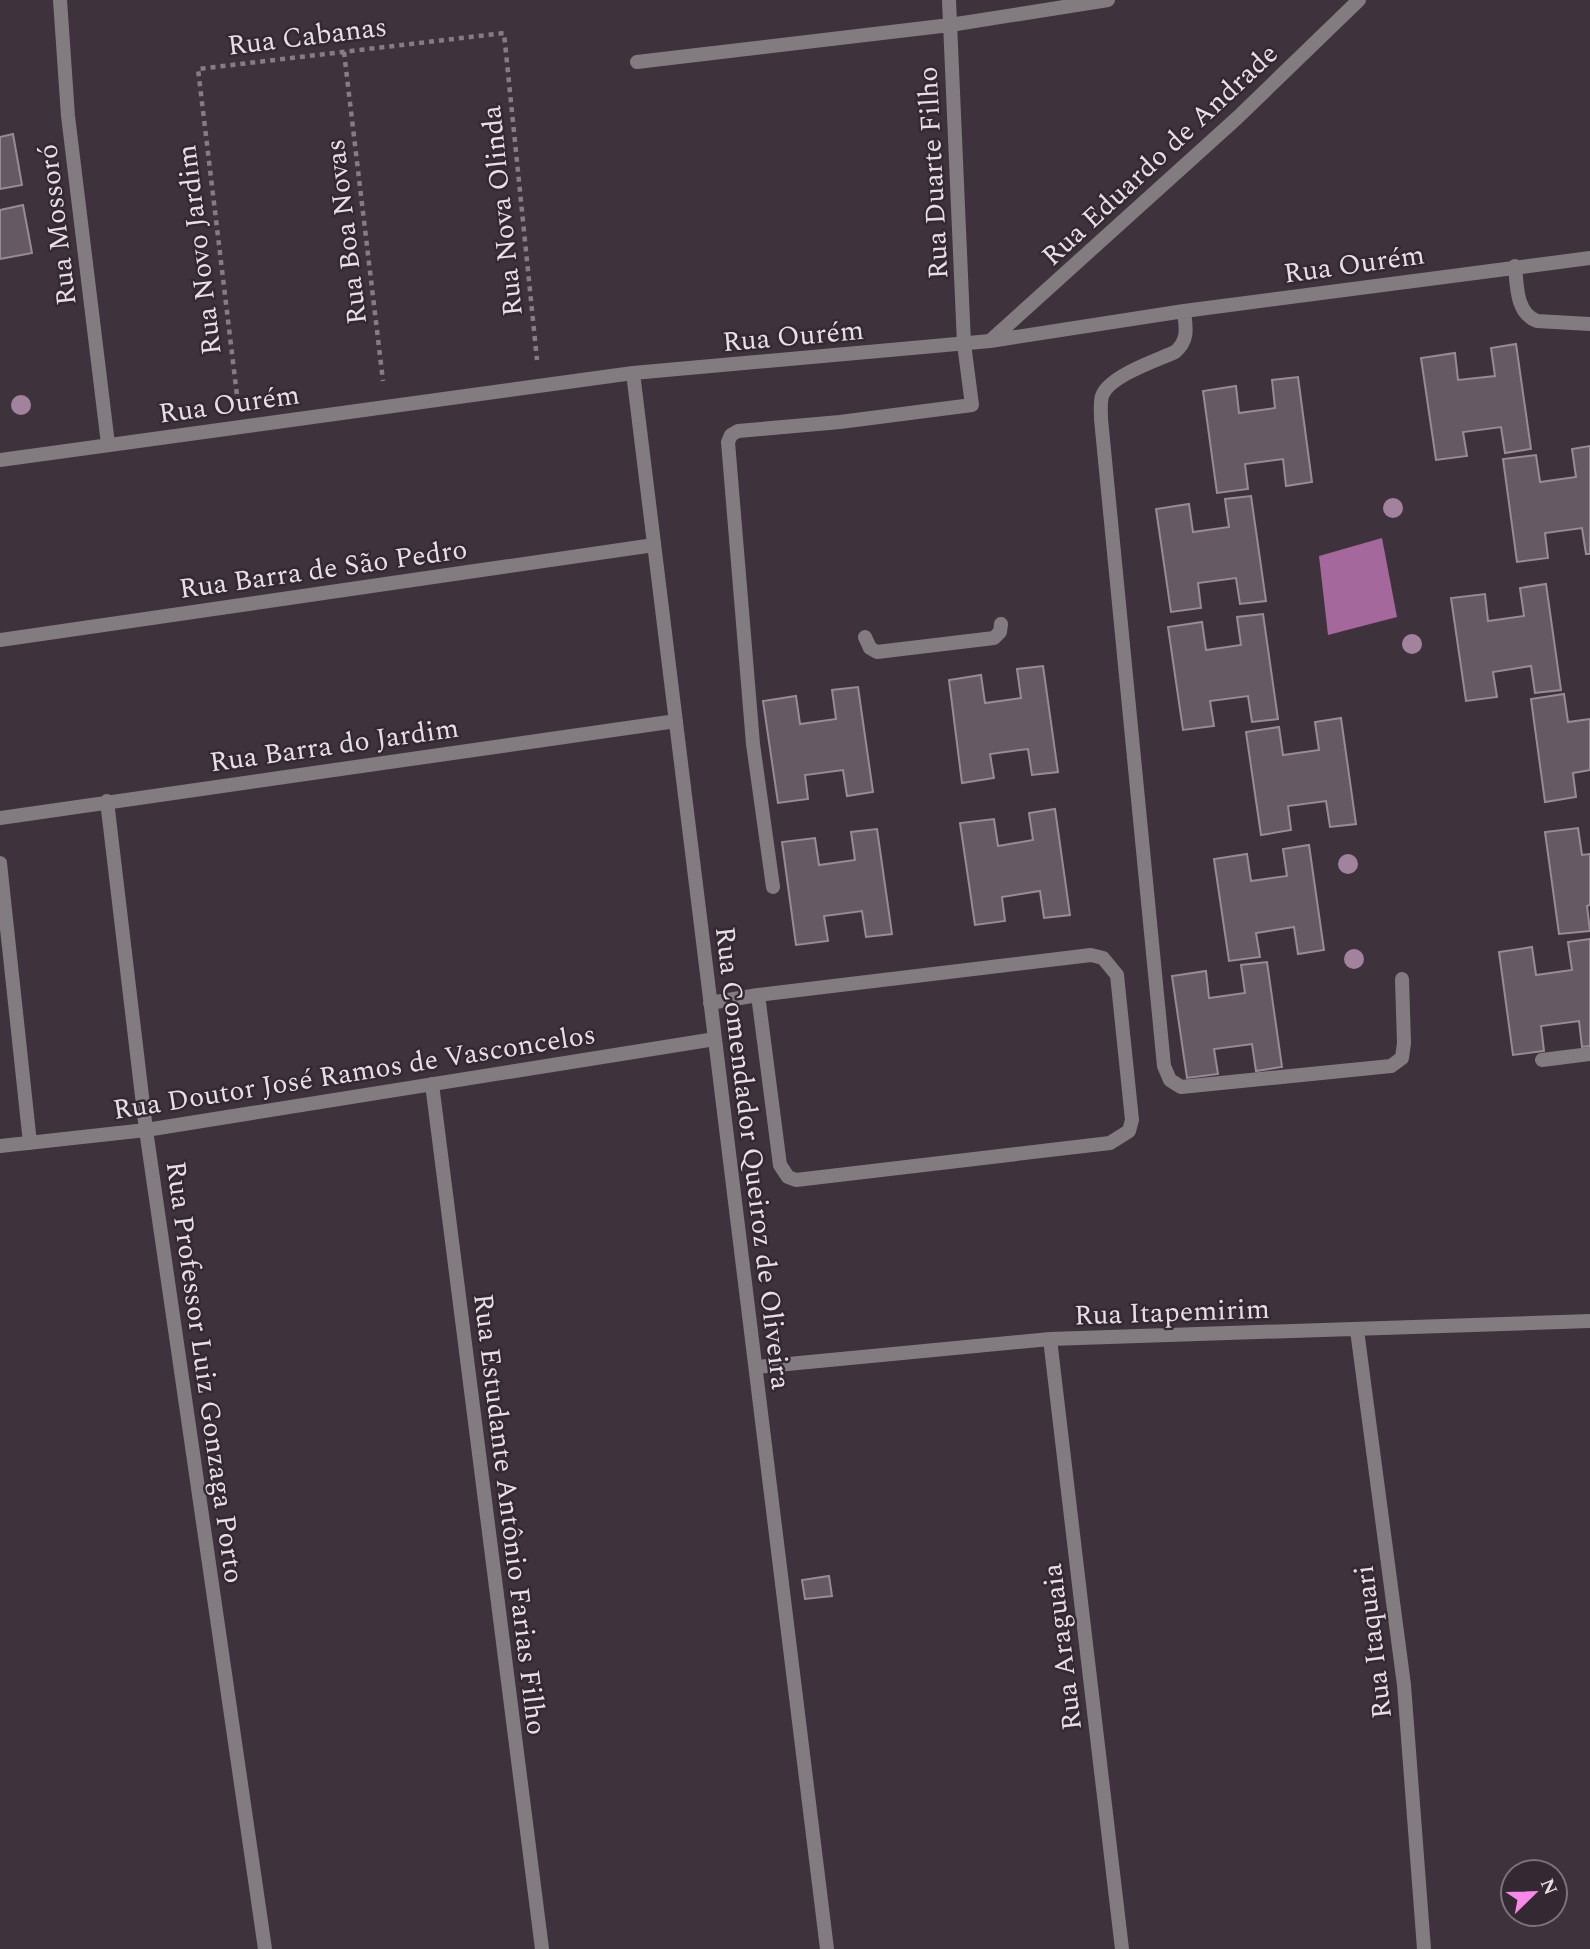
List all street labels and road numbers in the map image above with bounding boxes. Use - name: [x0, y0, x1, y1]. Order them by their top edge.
- street label: Rua Cabanas: [225, 5, 389, 68]
- street label: Rua Eduardo de Andrade: [1032, 33, 1288, 277]
- street label: Rua Duarte Filho: [906, 65, 961, 280]
- street label: Rua Nova Olinda: [470, 103, 535, 318]
- street label: Rua Boa Novas: [314, 137, 379, 327]
- street label: Rua Mossoró: [26, 142, 89, 308]
- street label: Rua Novo Jardim: [165, 142, 234, 357]
- street label: Rua Ourém: [1281, 233, 1427, 296]
- street label: Rua Ourém: [721, 309, 866, 364]
- street label: Rua Ourém: [156, 373, 302, 436]
- street label: Rua Barra de São Pedro: [176, 528, 470, 611]
- street label: Rua Barra do Jardim: [207, 707, 462, 784]
- street label: Rua Comendador Queiroz de Oliveira: [703, 924, 802, 1392]
- street label: Rua Doutor José Ramos de Vasconcelos: [110, 1013, 599, 1132]
- street label: Rua Professor Luiz Gonzaga Porto: [154, 1158, 255, 1586]
- street label: Rua Itapemirim: [1074, 1288, 1271, 1337]
- street label: Rua Estudante Antônio Farias Filho: [461, 1291, 558, 1737]
- street label: Rua Araguaia: [1031, 1561, 1094, 1733]
- street label: Rua Itaquari: [1343, 1563, 1404, 1721]

